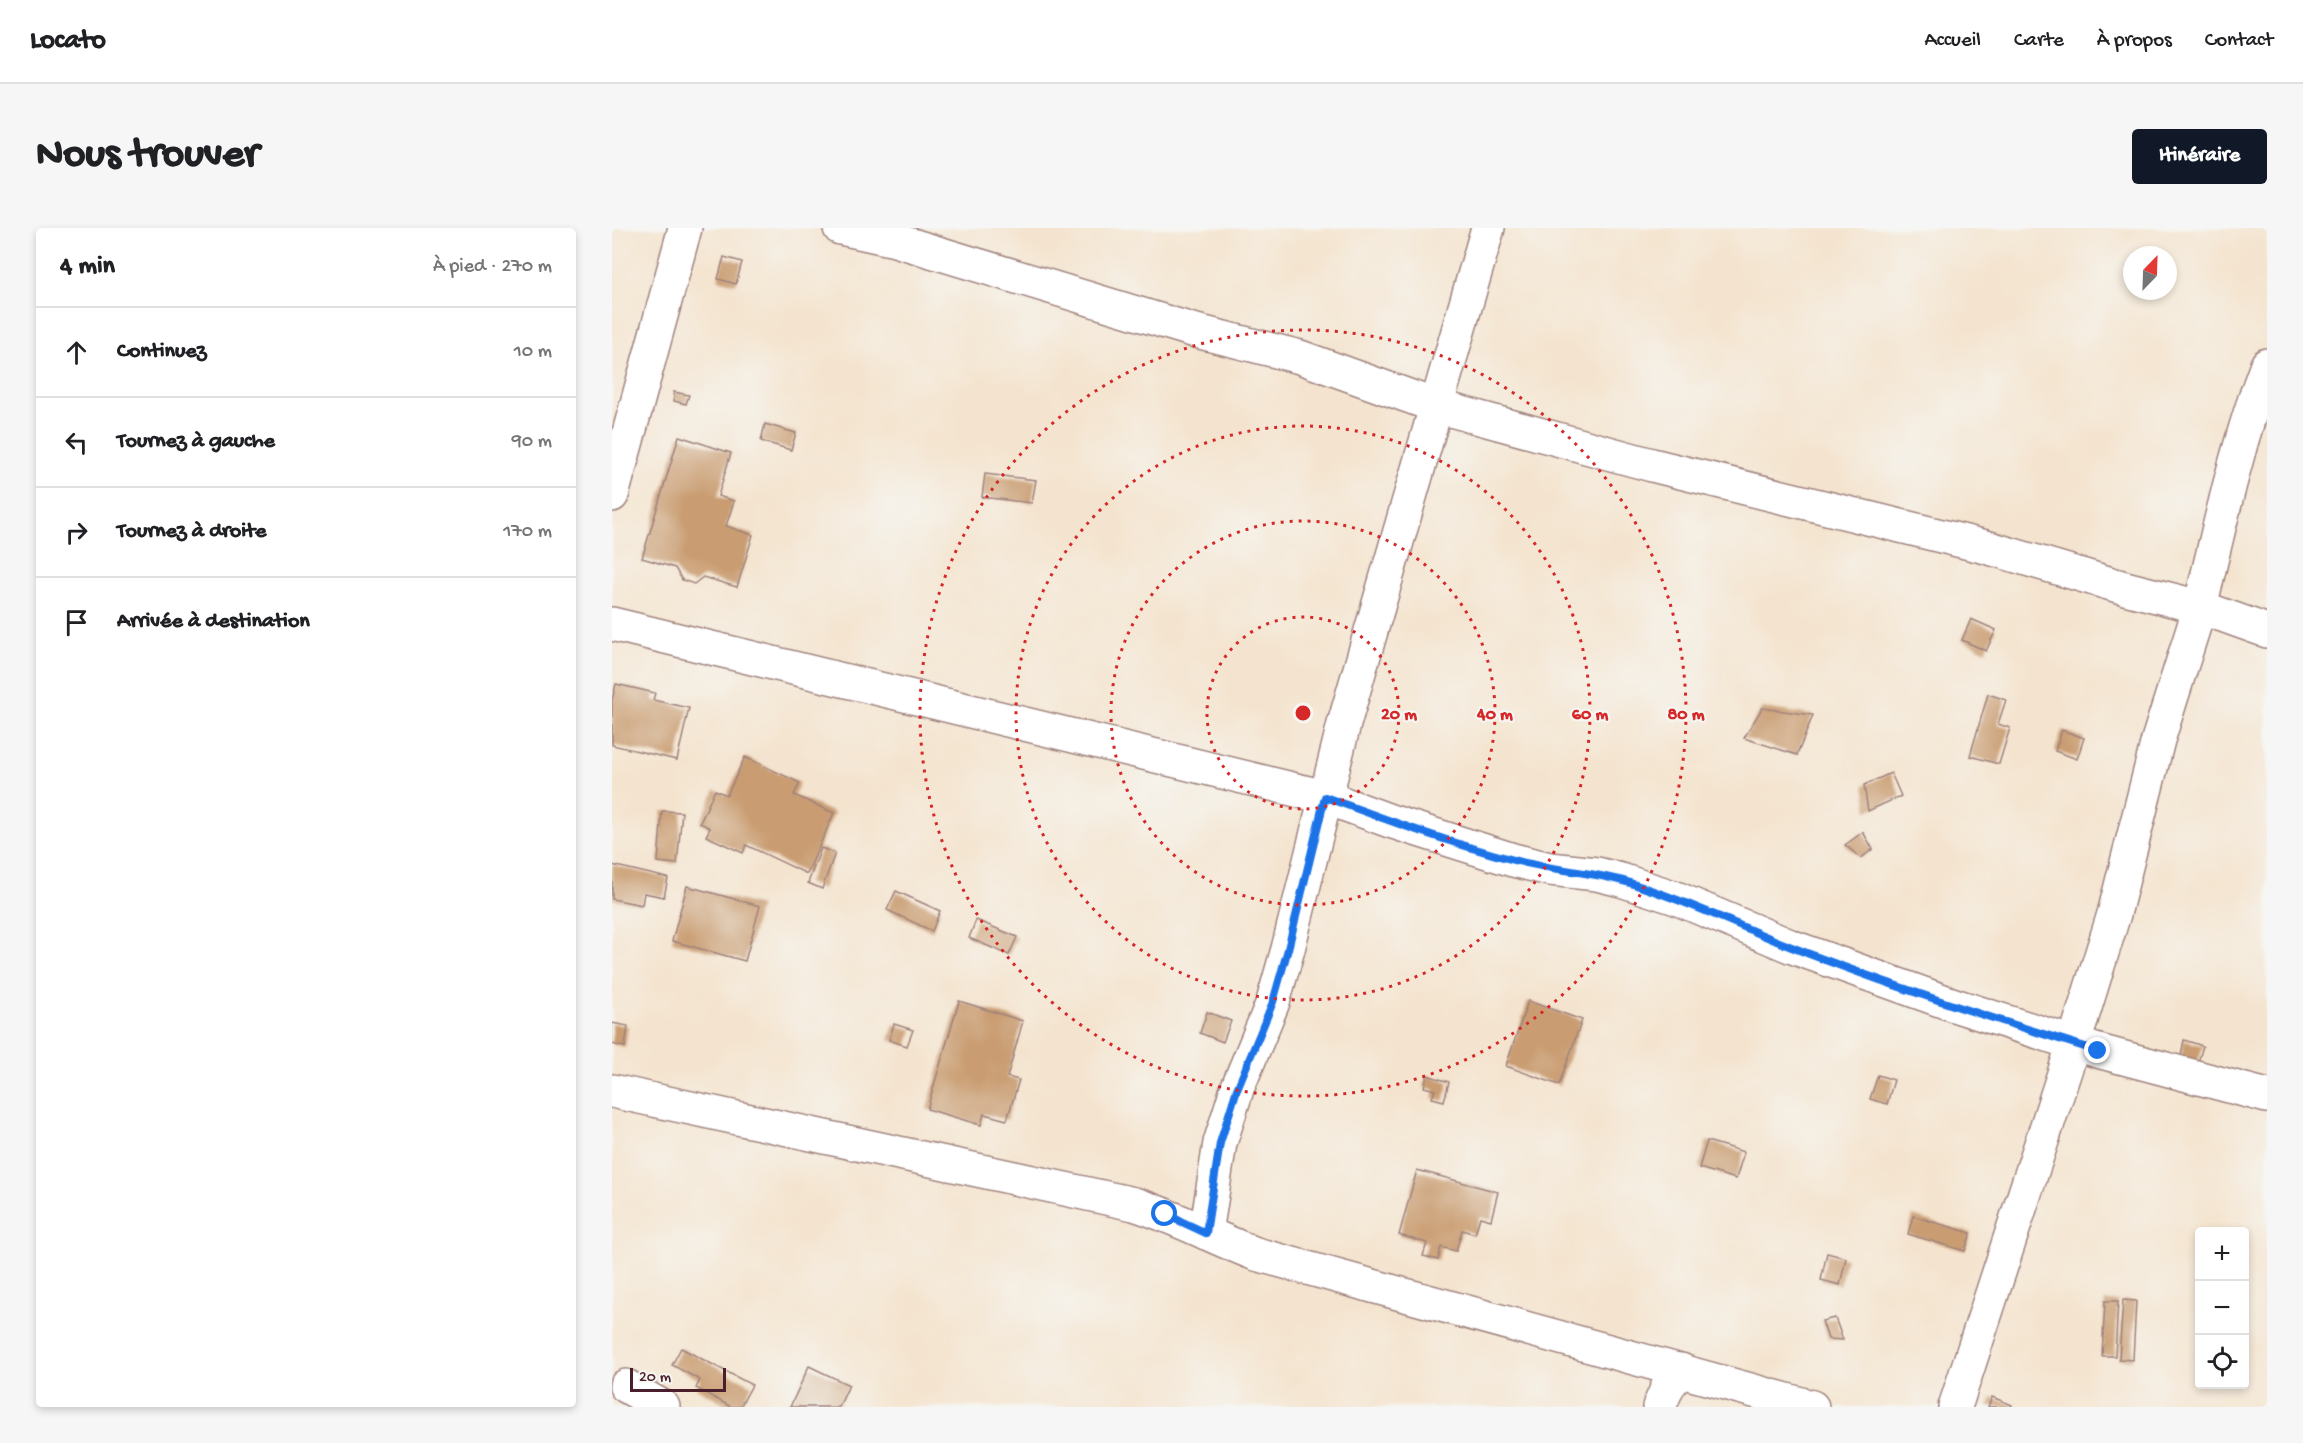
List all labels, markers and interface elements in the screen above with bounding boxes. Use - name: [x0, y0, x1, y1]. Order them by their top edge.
- text: Locato: [30, 25, 106, 58]
- text: Accueil: [1924, 29, 1981, 54]
- text: Carte: [2014, 29, 2064, 54]
- text: À propos: [2097, 29, 2172, 54]
- text: Contact: [2205, 29, 2273, 54]
- button: Itinéraire: [2132, 129, 2267, 184]
- text: Nous trouver: [36, 132, 259, 181]
- north arrow: [2123, 246, 2177, 300]
- text: 4 min: [60, 252, 115, 283]
- text: À pied · 270 m: [433, 256, 552, 279]
- icon: ahead: [60, 336, 93, 369]
- text: Continuez: [117, 339, 206, 365]
- text: 10 m: [514, 341, 552, 364]
- icon: left: [60, 426, 93, 459]
- text: Tournez à gauche: [117, 429, 275, 455]
- text: 90 m: [512, 431, 552, 454]
- icon: right: [60, 516, 93, 549]
- text: Tournez à droite: [117, 519, 266, 545]
- text: 170 m: [503, 521, 552, 544]
- icon: arrive: [60, 606, 93, 639]
- text: Arrivée à destination: [117, 609, 310, 635]
- centre of rings: [1293, 703, 1313, 723]
- text: 20 m: [1381, 705, 1417, 726]
- text: 40 m: [1476, 705, 1513, 726]
- text: 60 m: [1572, 705, 1608, 726]
- text: 80 m: [1667, 705, 1705, 726]
- route end: [2084, 1037, 2110, 1063]
- route start: [1151, 1200, 1177, 1226]
- map controls: [2195, 1227, 2249, 1389]
- button: +: [2195, 1227, 2249, 1281]
- button: −: [2195, 1281, 2249, 1335]
- button: locate: [2195, 1335, 2249, 1389]
- scale bar: [630, 1365, 726, 1392]
- text: 20 m: [639, 1369, 671, 1388]

